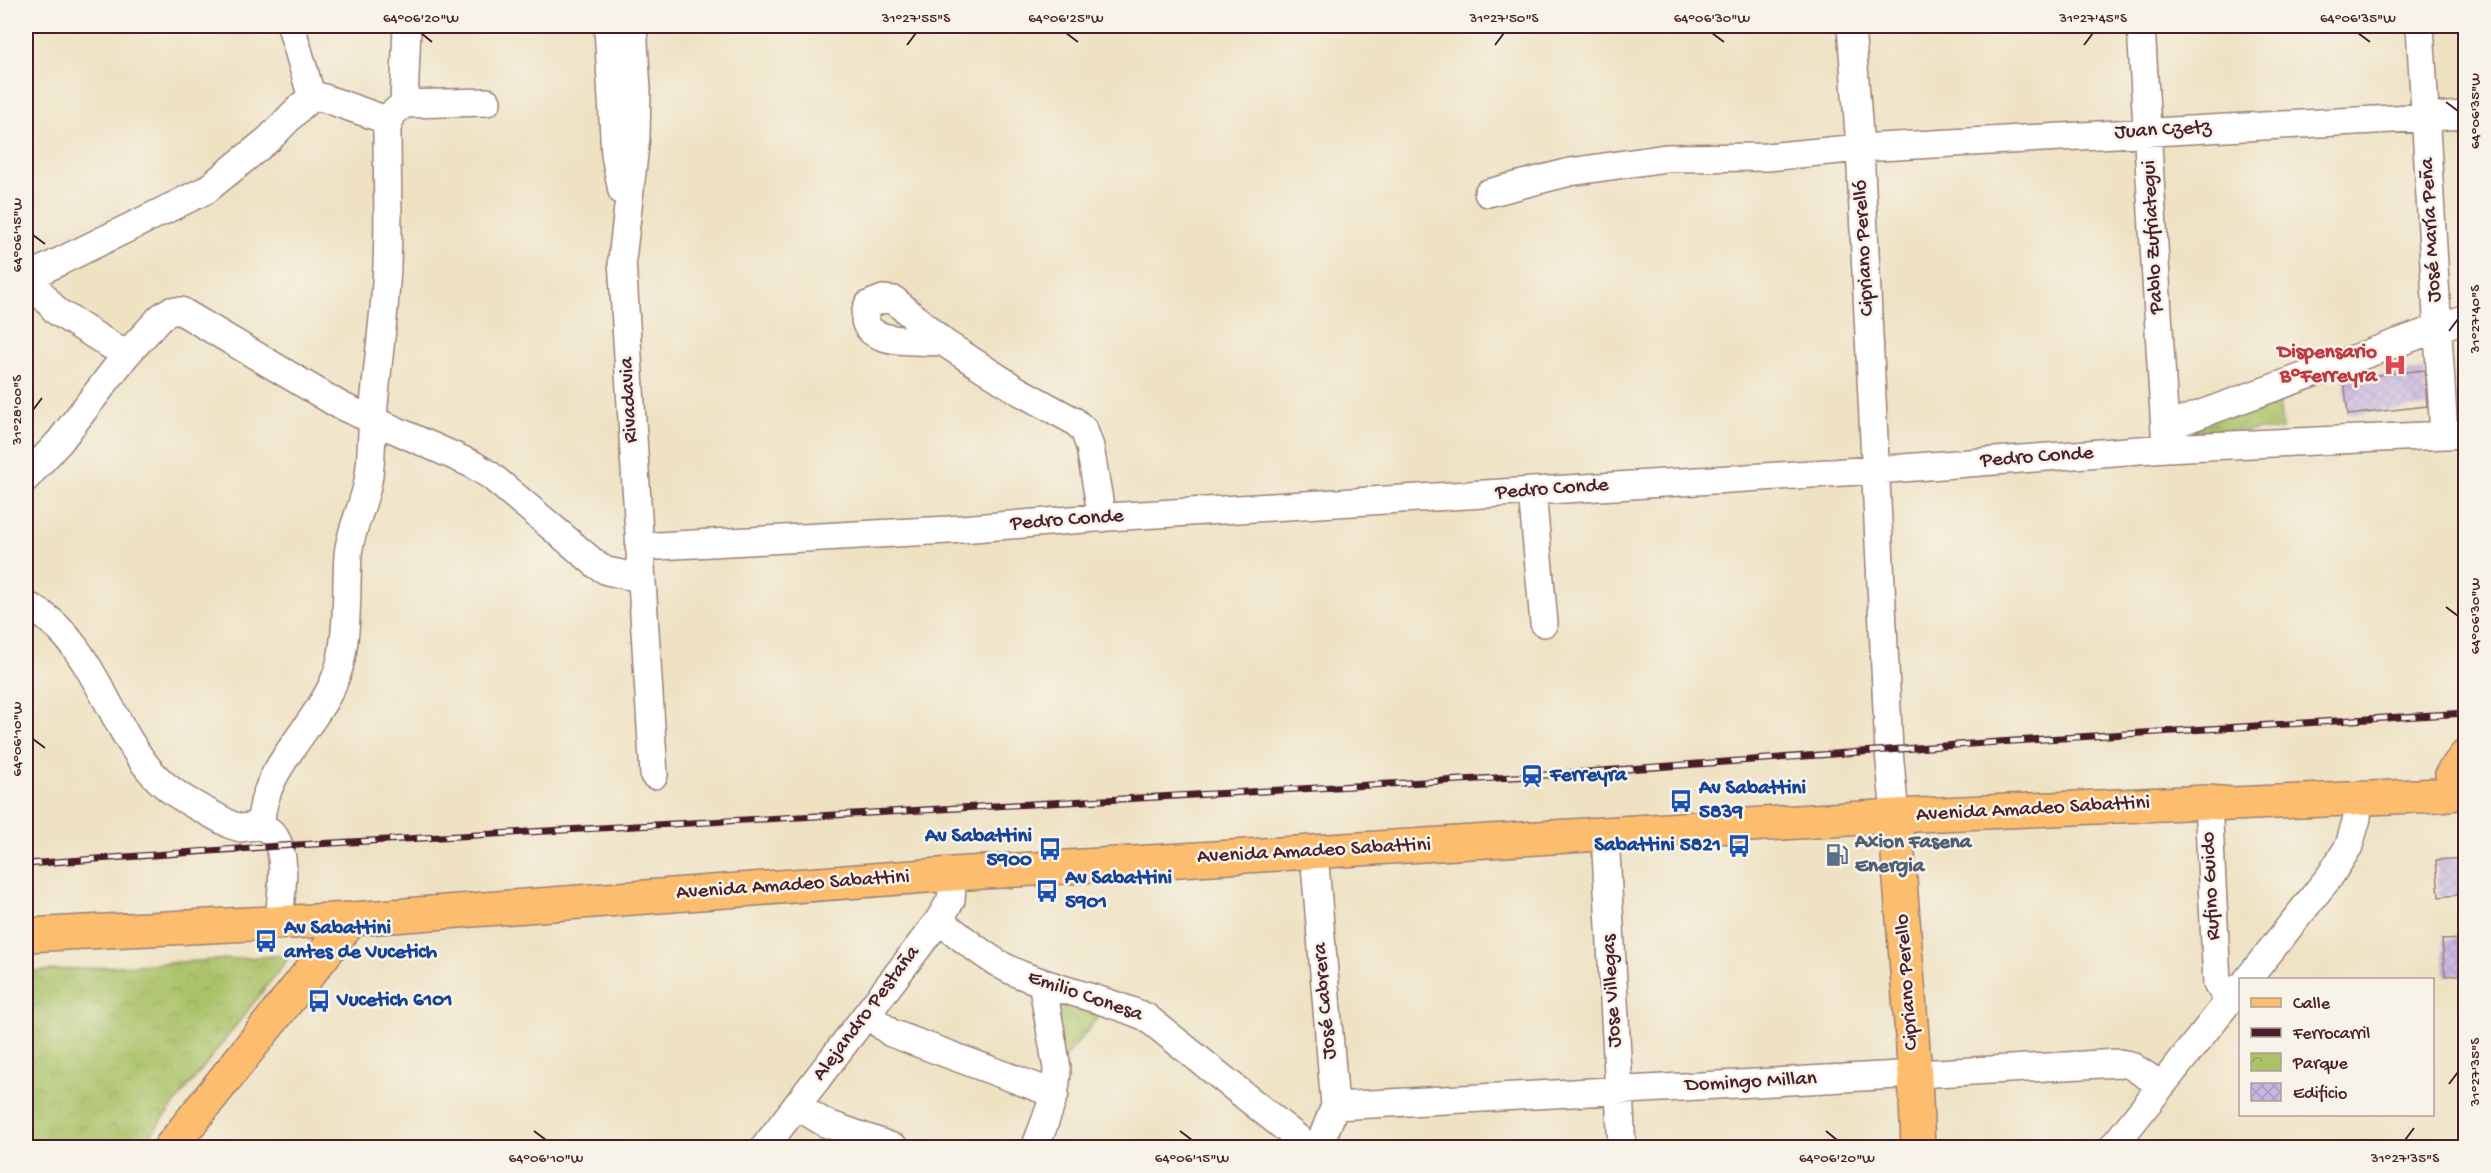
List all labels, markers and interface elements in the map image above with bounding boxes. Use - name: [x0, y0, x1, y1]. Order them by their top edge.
- text: 64°06'20"W: [383, 10, 459, 28]
- text: 31°27'55"S: [881, 10, 950, 28]
- text: 64°06'25"W: [1028, 10, 1104, 28]
- text: 31°27'50"S: [1468, 10, 1539, 28]
- text: 64°06'30"W: [1674, 10, 1751, 28]
- text: 31°27'45"S: [2058, 10, 2127, 28]
- text: 64°06'35"W: [2320, 10, 2396, 28]
- text: 64°06'35"W: [2467, 73, 2485, 149]
- street label: Juan Czetz: [2114, 116, 2213, 146]
- street label: José María Peña: [2416, 156, 2448, 303]
- street label: Pablo Zufriategui: [2137, 159, 2171, 316]
- street label: Cipriano Perelló: [1849, 179, 1881, 317]
- text: 64°06'15"W: [9, 198, 27, 272]
- text: 31°27'40"S: [2467, 285, 2485, 354]
- place label: Dispensario B°Ferreyra: [2276, 341, 2378, 390]
- hospital icon: Dispensario B°Ferreyra: [2382, 352, 2408, 378]
- street label: Rivadavia: [615, 355, 645, 444]
- text: 31°28'00"S: [9, 375, 27, 446]
- street label: Pedro Conde: [1979, 441, 2096, 474]
- street label: Pedro Conde: [1494, 473, 1611, 506]
- street label: Pedro Conde: [1009, 504, 1126, 537]
- text: 64°06'30"W: [2467, 577, 2485, 654]
- text: 64°06'10"W: [9, 701, 27, 776]
- station icon: Ferreyra: [1519, 763, 1545, 789]
- place label: Ferreyra: [1549, 764, 1628, 789]
- place label: Av Sabattini 5839: [1698, 777, 1806, 826]
- bus stop icon: Av Sabattini 5839: [1668, 788, 1694, 814]
- street label: Avenida Amadeo Sabattini: [1915, 791, 2151, 829]
- place label: Av Sabattini 5900: [924, 825, 1032, 874]
- place label: Axion Fasena Energia: [1854, 831, 1973, 880]
- street label: Rufino Guido: [2197, 831, 2227, 941]
- street label: Avenida Amadeo Sabattini: [1196, 833, 1432, 871]
- bus stop icon: Sabattini 5821: [1726, 833, 1752, 859]
- place label: Sabattini 5821: [1594, 834, 1721, 859]
- bus stop icon: Av Sabattini 5900: [1037, 836, 1063, 862]
- fuel station icon: Axion Fasena Energia: [1824, 842, 1850, 868]
- street label: Avenida Amadeo Sabattini: [675, 865, 911, 907]
- place label: Av Sabattini 5901: [1064, 867, 1172, 916]
- bus stop icon: Av Sabattini 5901: [1034, 878, 1060, 904]
- street label: Cipriano Perello: [1891, 913, 1925, 1051]
- place label: Av Sabattini antes de Vucetich: [283, 917, 438, 966]
- bus stop icon: Av Sabattini antes de Vucetich: [253, 928, 279, 954]
- street label: Jose Villegas: [1597, 933, 1628, 1048]
- street label: Alejandro Pestaña: [808, 940, 927, 1087]
- street label: José Cabrera: [1308, 940, 1344, 1060]
- street label: Emilio Conesa: [1024, 966, 1147, 1029]
- legend: [2239, 978, 2434, 1116]
- bus stop icon: Vucetich 6101: [306, 988, 332, 1014]
- place label: Vucetich 6101: [336, 989, 453, 1014]
- text: Calle: [2293, 994, 2331, 1015]
- text: Ferrocarril: [2292, 1024, 2370, 1045]
- text: 31°27'35"S: [2467, 1038, 2485, 1107]
- text: Parque: [2292, 1054, 2349, 1075]
- street label: Domingo Millan: [1683, 1067, 1818, 1099]
- text: Edificio: [2293, 1084, 2347, 1105]
- text: 64°06'10"W: [509, 1150, 584, 1168]
- text: 64°06'15"W: [1155, 1150, 1229, 1168]
- text: 64°06'20"W: [1799, 1150, 1875, 1168]
- text: 31°27'35"S: [2370, 1150, 2439, 1168]

